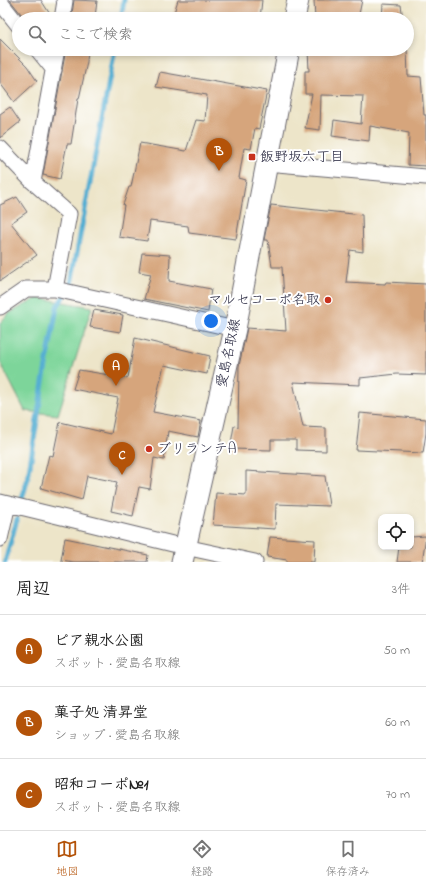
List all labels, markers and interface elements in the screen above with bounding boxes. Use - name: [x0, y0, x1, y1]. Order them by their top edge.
- search box: [12, 12, 414, 56]
- icon: search: [26, 23, 48, 45]
- text: ここで検索: [58, 24, 133, 46]
- pin: B: [206, 138, 232, 171]
- place label: 飯野坂六丁目: [260, 147, 344, 168]
- marker: 飯野坂六丁目: [247, 152, 257, 162]
- place label: マルセコーポ名取: [208, 290, 320, 311]
- marker: マルセコーポ名取: [323, 295, 333, 305]
- your location: [201, 311, 221, 331]
- street label: 愛島名取線: [211, 317, 247, 389]
- pin: A: [103, 353, 129, 386]
- place label: ブリランテA: [157, 439, 236, 460]
- pin: C: [109, 442, 135, 475]
- marker: ブリランテA: [144, 444, 154, 454]
- map controls: [378, 514, 414, 550]
- button: locate: [378, 514, 414, 550]
- text: 周辺: [16, 577, 50, 602]
- text: 3件: [392, 580, 410, 599]
- text: ピア親水公園: [54, 630, 144, 652]
- text: A: [25, 641, 33, 660]
- text: 50 m: [384, 641, 410, 660]
- text: スポット · 愛島名取線: [54, 654, 180, 673]
- text: 菓子処 清昇堂: [54, 702, 148, 724]
- text: B: [25, 713, 33, 732]
- text: 60 m: [385, 713, 410, 732]
- text: ショップ · 愛島名取線: [54, 726, 180, 745]
- text: 昭和コーポ№1: [54, 774, 148, 796]
- text: C: [25, 785, 33, 804]
- text: 70 m: [386, 785, 410, 804]
- text: スポット · 愛島名取線: [54, 798, 180, 817]
- tab: 地図: [56, 838, 78, 880]
- tab: 経路: [191, 838, 213, 880]
- tab: 保存済み: [326, 838, 370, 880]

